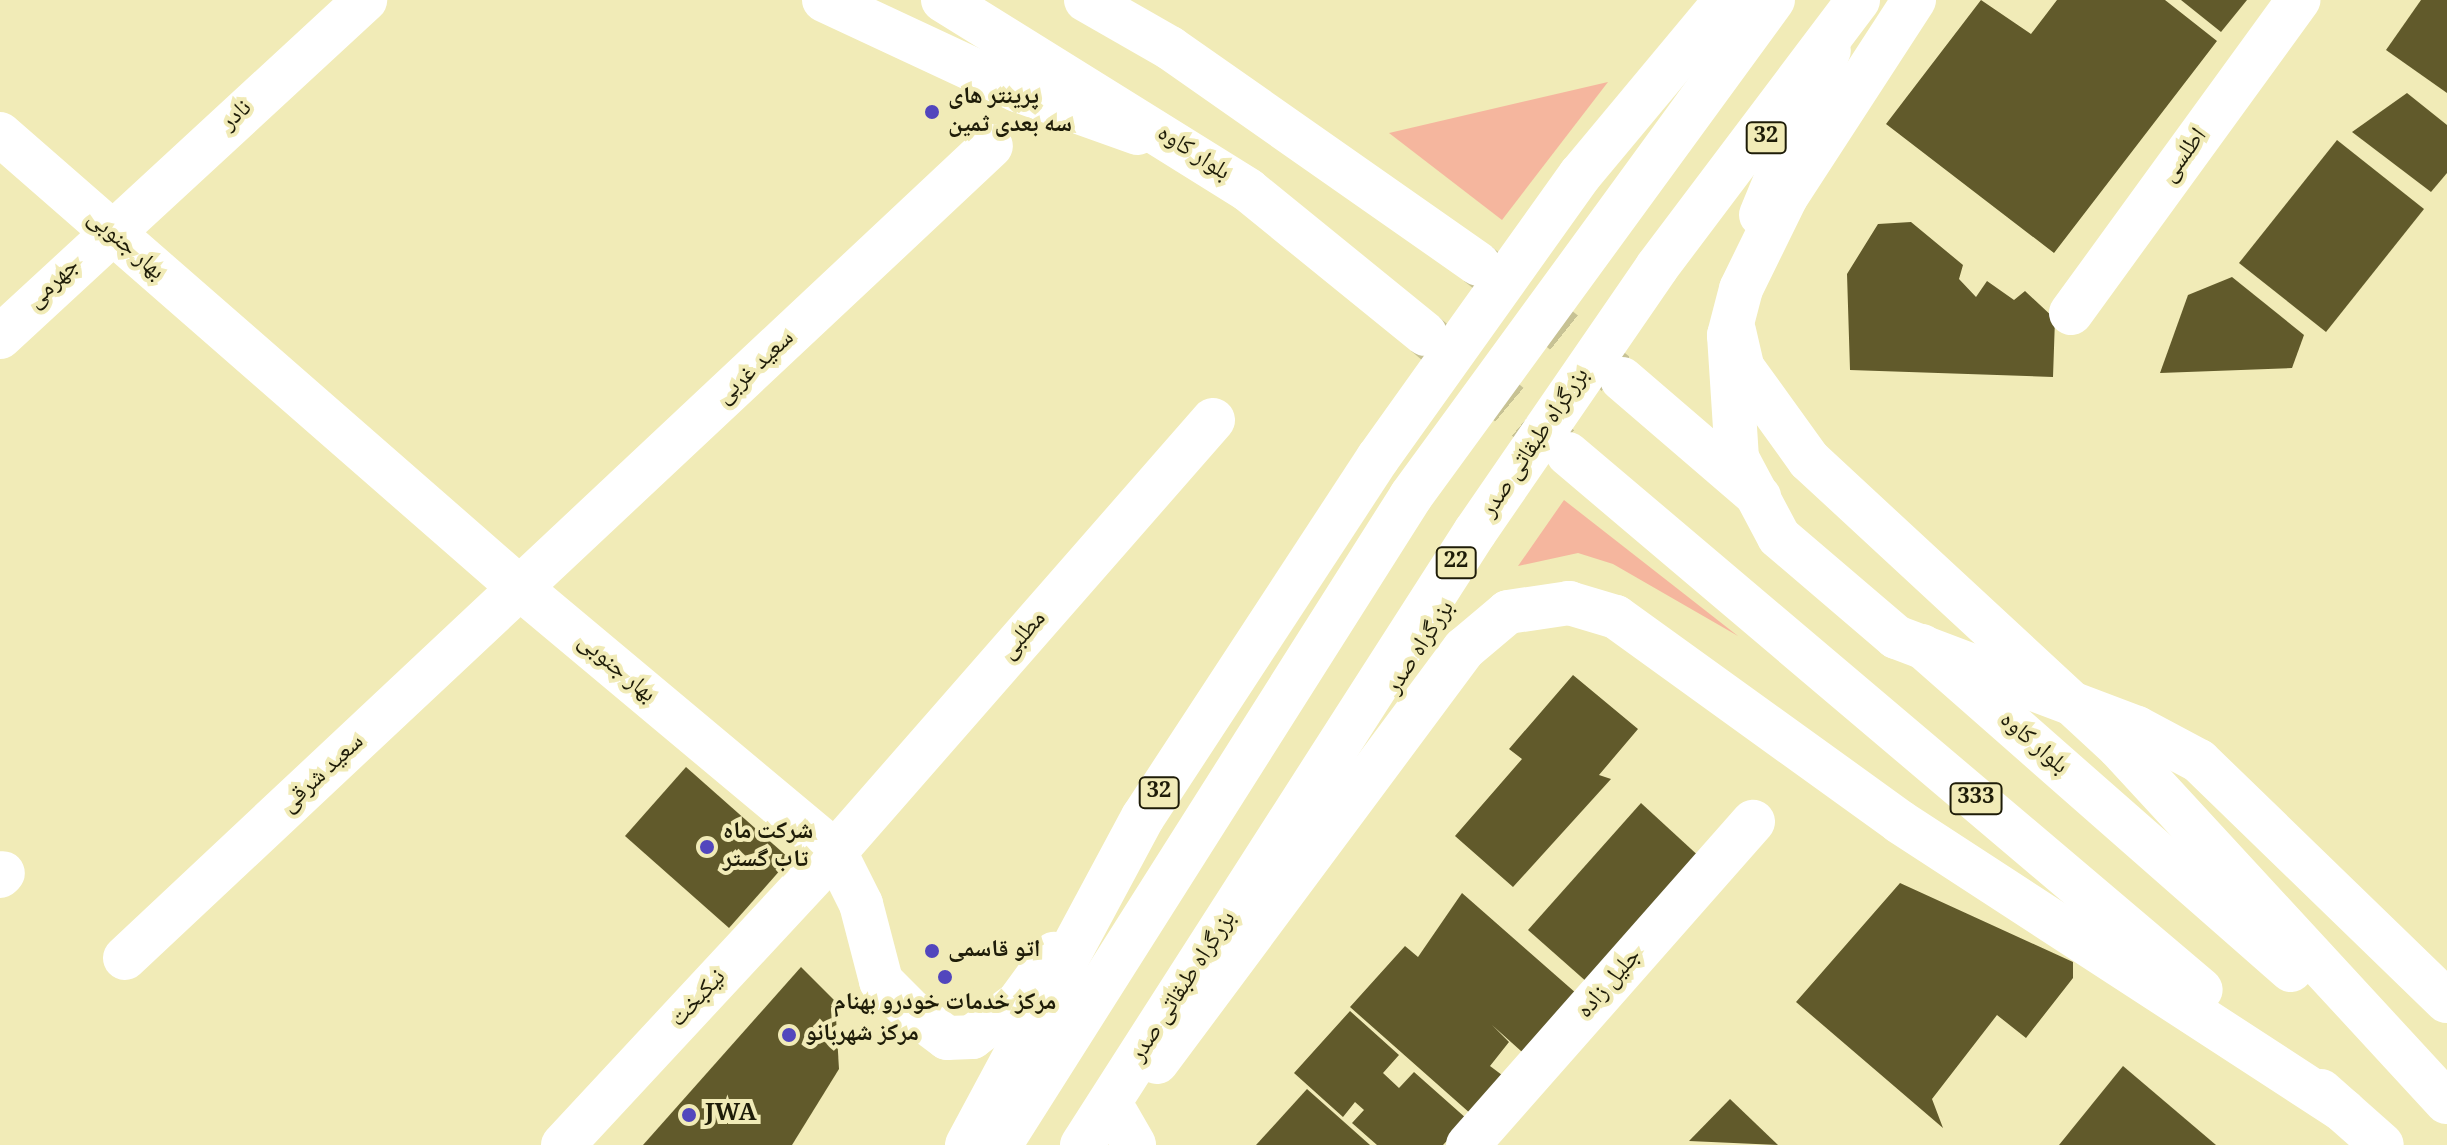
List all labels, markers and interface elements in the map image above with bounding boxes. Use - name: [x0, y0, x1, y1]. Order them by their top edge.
- place label: پرینتر های سه بعدی ثمین: [948, 84, 1072, 140]
- street label: نادر: [216, 95, 258, 137]
- marker: پرینتر های سه بعدی ثمین: [923, 103, 941, 121]
- street label: بلوار کاوه: [1151, 120, 1235, 188]
- road number: 32: [1744, 120, 1788, 156]
- street label: اطلسی: [2156, 123, 2214, 189]
- street label: بهار جنوبی: [80, 205, 170, 287]
- street label: جهرمی: [22, 252, 86, 316]
- street label: سعید غربی: [711, 325, 801, 411]
- street label: بزرگراه طبقاتی صدر: [1475, 363, 1597, 523]
- road number: 22: [1434, 545, 1478, 581]
- street label: بزرگراه صدر: [1380, 596, 1462, 700]
- street label: مطلبی: [995, 606, 1053, 666]
- street label: بهار جنوبی: [571, 628, 661, 710]
- street label: بلوار کاوه: [1993, 707, 2073, 781]
- street label: سعید شرقی: [275, 728, 371, 820]
- road number: 32: [1137, 775, 1181, 811]
- road number: 333: [1948, 781, 2004, 817]
- place label: شرکت ماه تاب گستر: [723, 819, 813, 875]
- marker: شرکت ماه تاب گستر: [698, 838, 716, 856]
- street label: بزرگراه طبقاتی صدر: [1125, 906, 1243, 1068]
- place label: اتو قاسمی: [948, 937, 1040, 965]
- marker: اتو قاسمی: [923, 942, 941, 960]
- street label: جلیل زاده: [1572, 943, 1648, 1025]
- street label: نیکبخت: [665, 964, 733, 1034]
- marker: مرکز خدمات خودرو بهنام: [936, 968, 954, 986]
- place label: مرکز خدمات خودرو بهنام: [834, 990, 1056, 1018]
- place label: مرکز شهربانو: [805, 1021, 919, 1049]
- marker: مرکز شهربانو: [780, 1026, 798, 1044]
- place label: JWA: [705, 1101, 757, 1129]
- marker: JWA: [680, 1106, 698, 1124]

